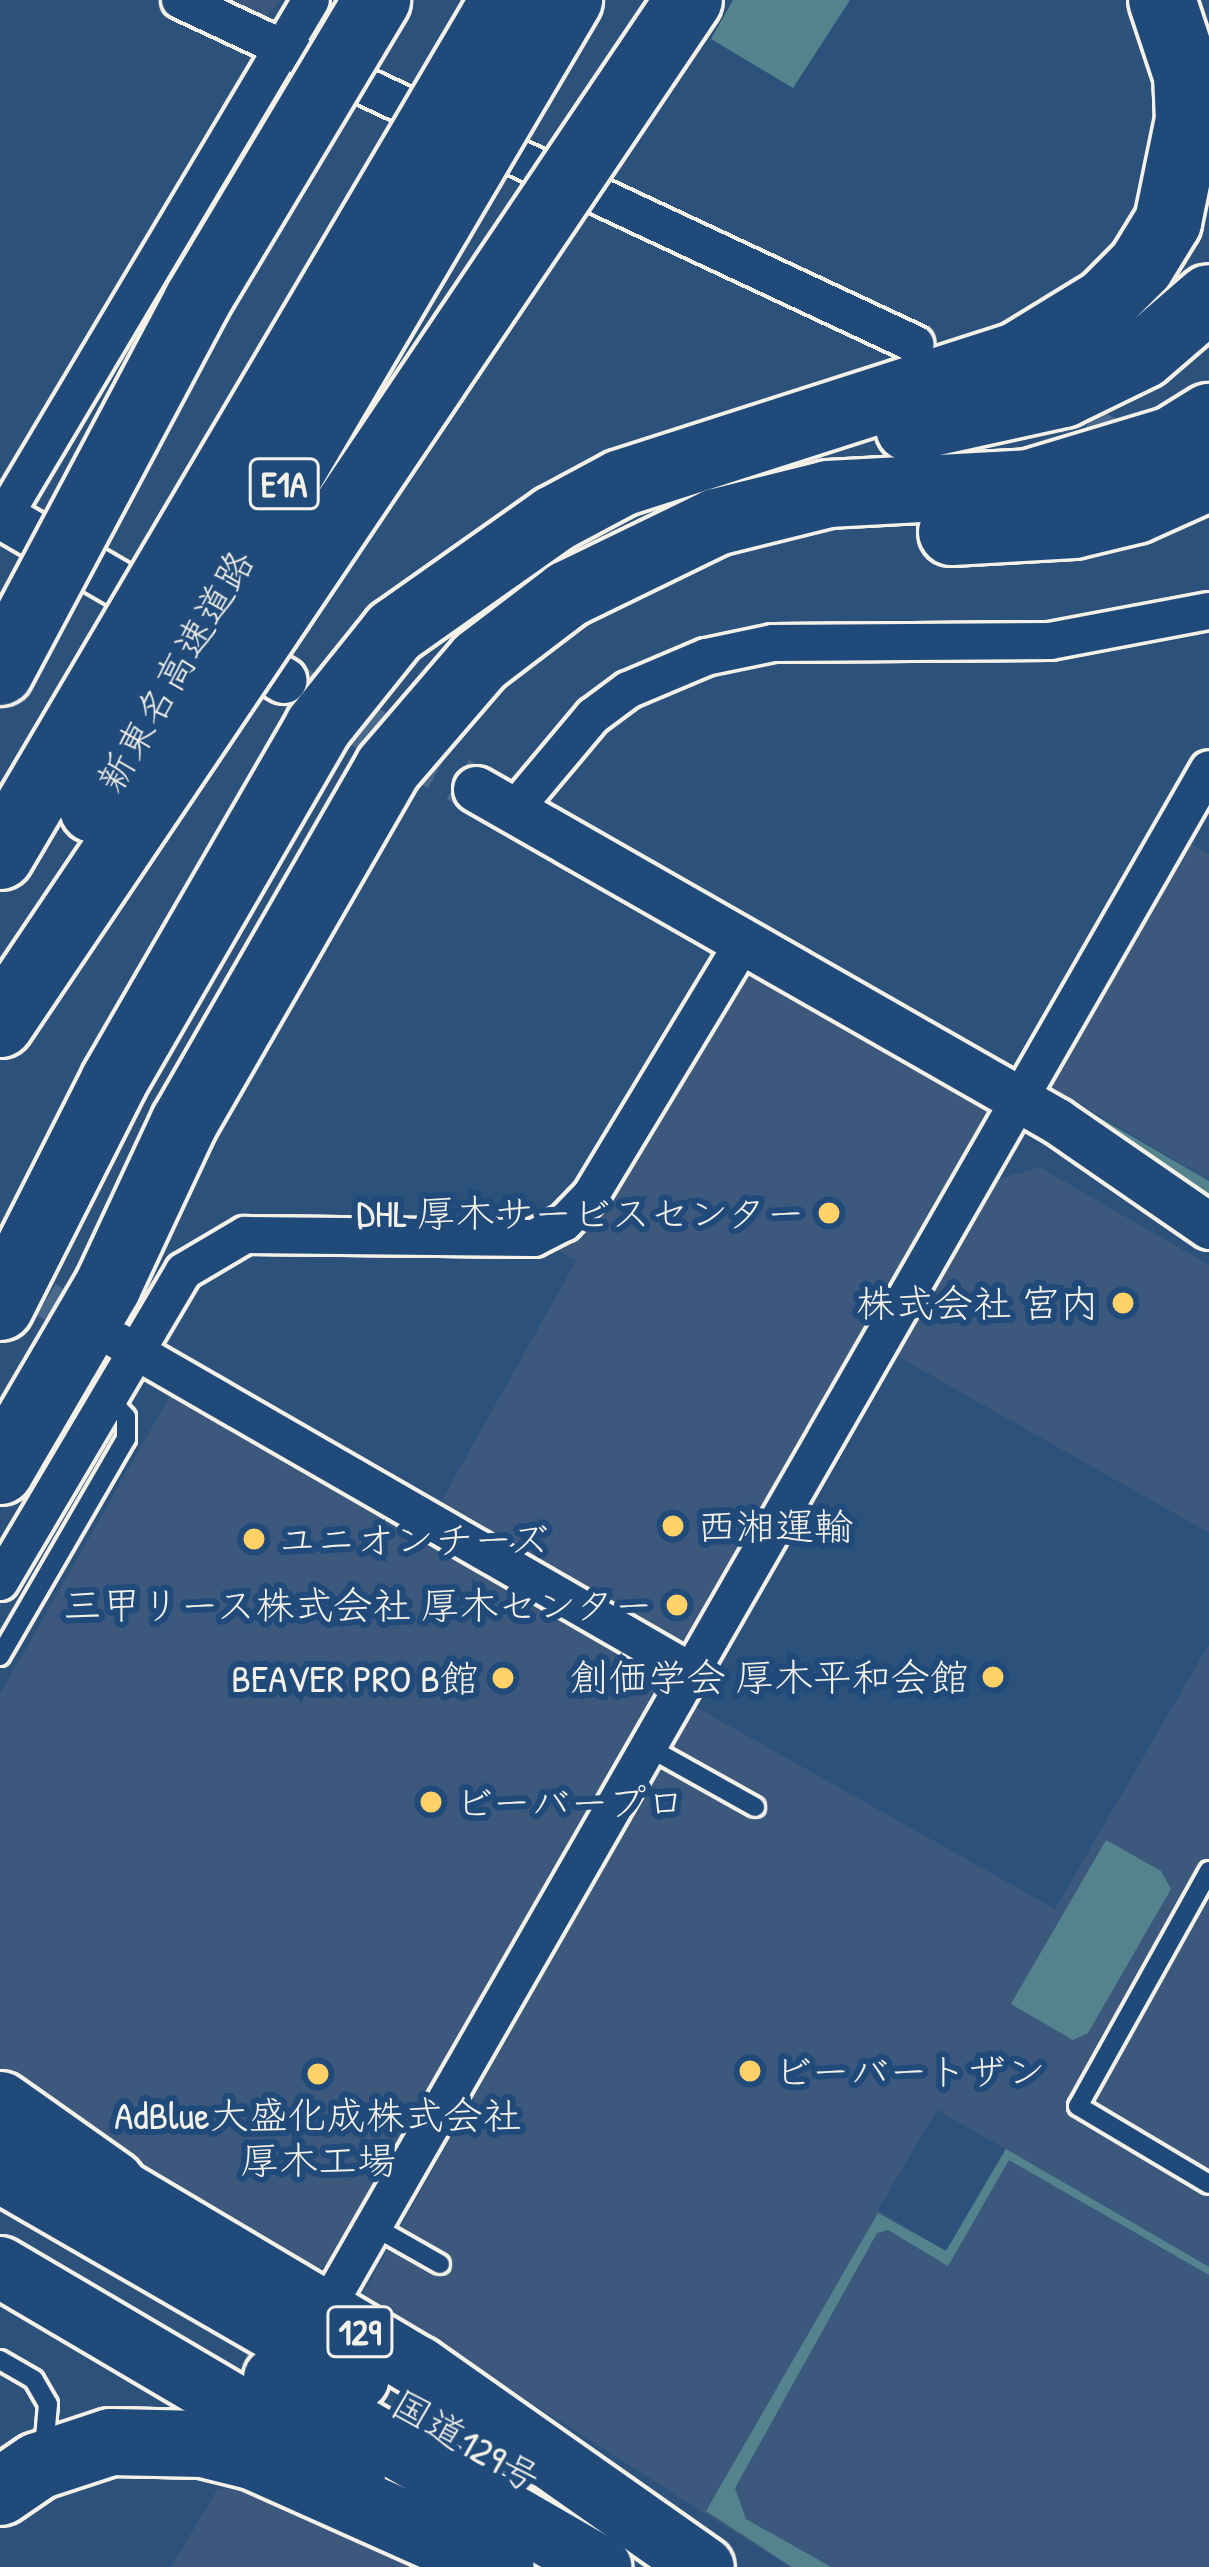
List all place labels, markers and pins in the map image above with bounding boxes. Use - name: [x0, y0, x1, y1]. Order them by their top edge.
- place label: DHL 厚木サービスセンター: [355, 1190, 805, 1236]
- marker: DHL 厚木サービスセンター: [816, 1200, 842, 1226]
- place label: 株式会社 宮内: [856, 1280, 1099, 1326]
- marker: 株式会社 宮内: [1110, 1290, 1136, 1316]
- place label: 西湘運輸: [697, 1503, 853, 1549]
- marker: 西湘運輸: [660, 1513, 686, 1539]
- place label: ユニオンチーズ: [278, 1516, 551, 1562]
- marker: ユニオンチーズ: [241, 1526, 267, 1552]
- place label: 三甲リース株式会社 厚木センター: [59, 1582, 653, 1628]
- marker: 三甲リース株式会社 厚木センター: [664, 1592, 690, 1618]
- place label: 創価学会 厚木平和会館: [570, 1654, 969, 1700]
- place label: BEAVER PRO B館: [231, 1655, 479, 1701]
- marker: 創価学会 厚木平和会館: [980, 1664, 1006, 1690]
- marker: BEAVER PRO B館: [490, 1665, 516, 1691]
- place label: ビーバープロ: [455, 1779, 687, 1825]
- marker: ビーバープロ: [418, 1789, 444, 1815]
- place label: ビーバートザン: [774, 2048, 1045, 2094]
- marker: ビーバートザン: [737, 2058, 763, 2084]
- marker: AdBlue大盛化成株式会社 厚木工場: [305, 2061, 331, 2087]
- place label: AdBlue大盛化成株式会社 厚木工場: [114, 2093, 522, 2184]

